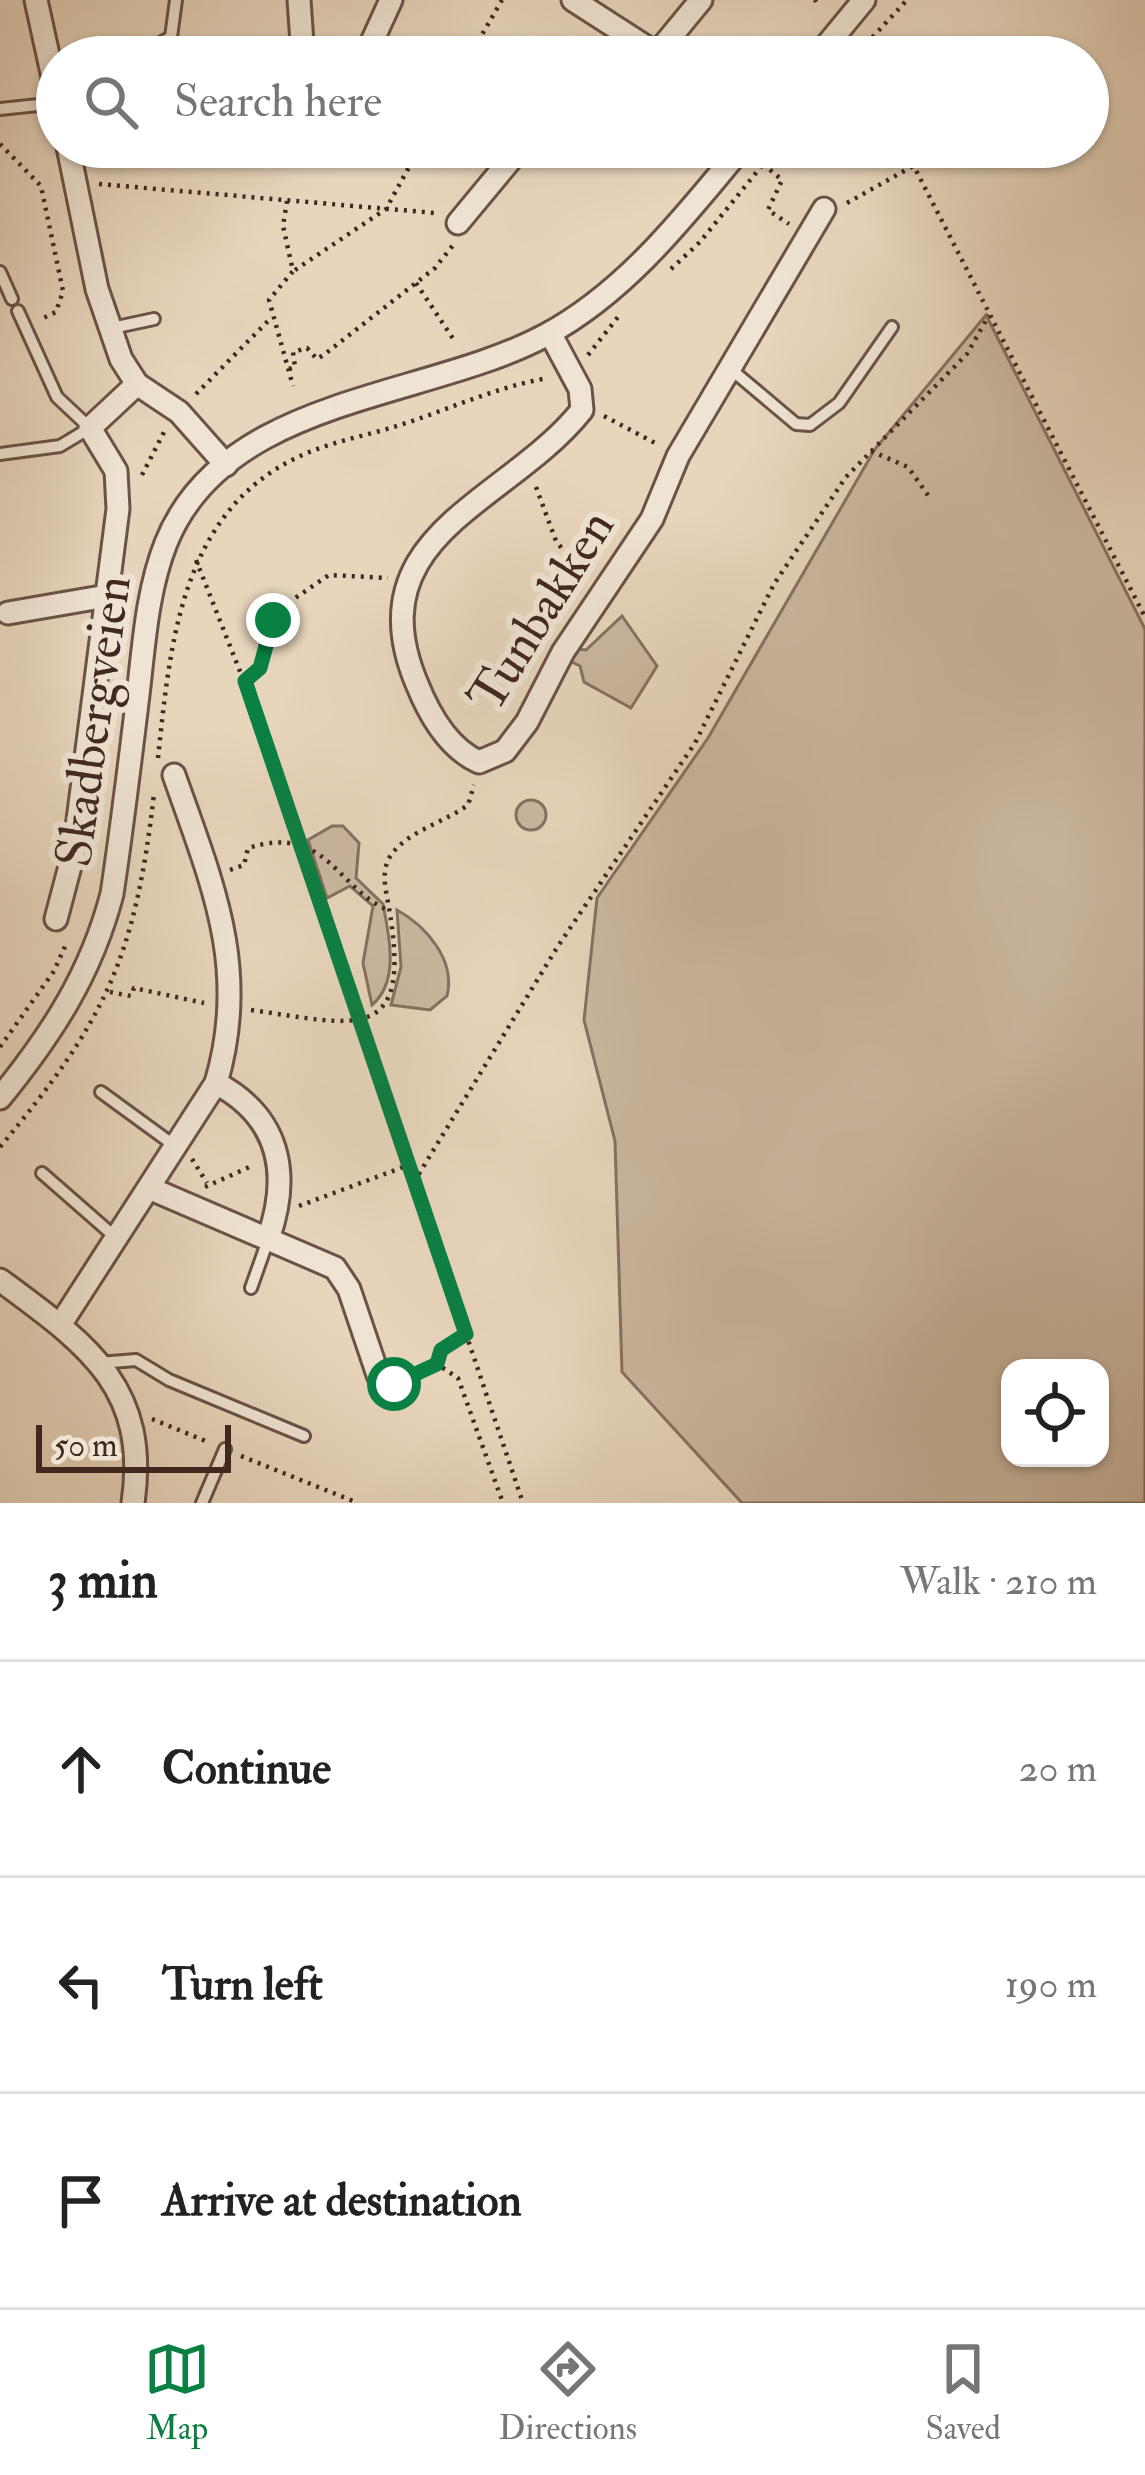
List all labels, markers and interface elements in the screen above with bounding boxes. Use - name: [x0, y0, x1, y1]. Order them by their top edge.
- search box: [36, 36, 1109, 168]
- icon: search: [78, 69, 144, 135]
- text: Search here: [174, 74, 382, 130]
- street label: Tunbakken: [455, 498, 629, 724]
- street label: Skadbergveien: [42, 572, 146, 871]
- route end: [246, 593, 300, 647]
- route start: [367, 1357, 421, 1411]
- map controls: [1001, 1359, 1109, 1467]
- button: locate: [1001, 1359, 1109, 1467]
- scale bar: [36, 1419, 231, 1472]
- text: 50 m: [54, 1425, 118, 1466]
- text: 3 min: [48, 1549, 158, 1613]
- text: Walk · 210 m: [900, 1557, 1097, 1606]
- icon: ahead: [48, 1736, 114, 1802]
- text: Continue: [162, 1741, 331, 1797]
- text: 20 m: [1019, 1744, 1097, 1793]
- icon: left: [48, 1952, 114, 2018]
- text: Turn left: [162, 1957, 323, 2013]
- text: 190 m: [1005, 1960, 1097, 2009]
- icon: arrive: [48, 2168, 114, 2234]
- text: Arrive at destination: [162, 2173, 522, 2229]
- tab: Map: [144, 2336, 210, 2449]
- tab: Directions: [499, 2336, 637, 2449]
- tab: Saved: [925, 2336, 1001, 2449]

